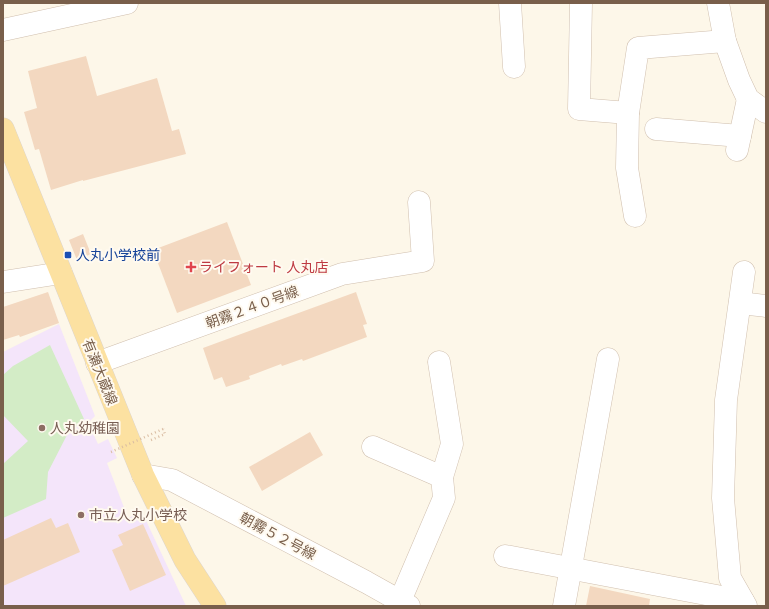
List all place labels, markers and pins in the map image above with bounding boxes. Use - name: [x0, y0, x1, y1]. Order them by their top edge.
- place label: 人丸小学校前: [76, 247, 160, 263]
- marker: 人丸小学校前: [63, 250, 73, 260]
- place label: ライフォート 人丸店: [199, 259, 328, 275]
- marker: ライフォート 人丸店: [186, 262, 196, 272]
- place label: 人丸幼稚園: [50, 420, 120, 436]
- marker: 人丸幼稚園: [37, 423, 47, 433]
- place label: 市立人丸小学校: [89, 507, 187, 523]
- marker: 市立人丸小学校: [76, 510, 86, 520]

